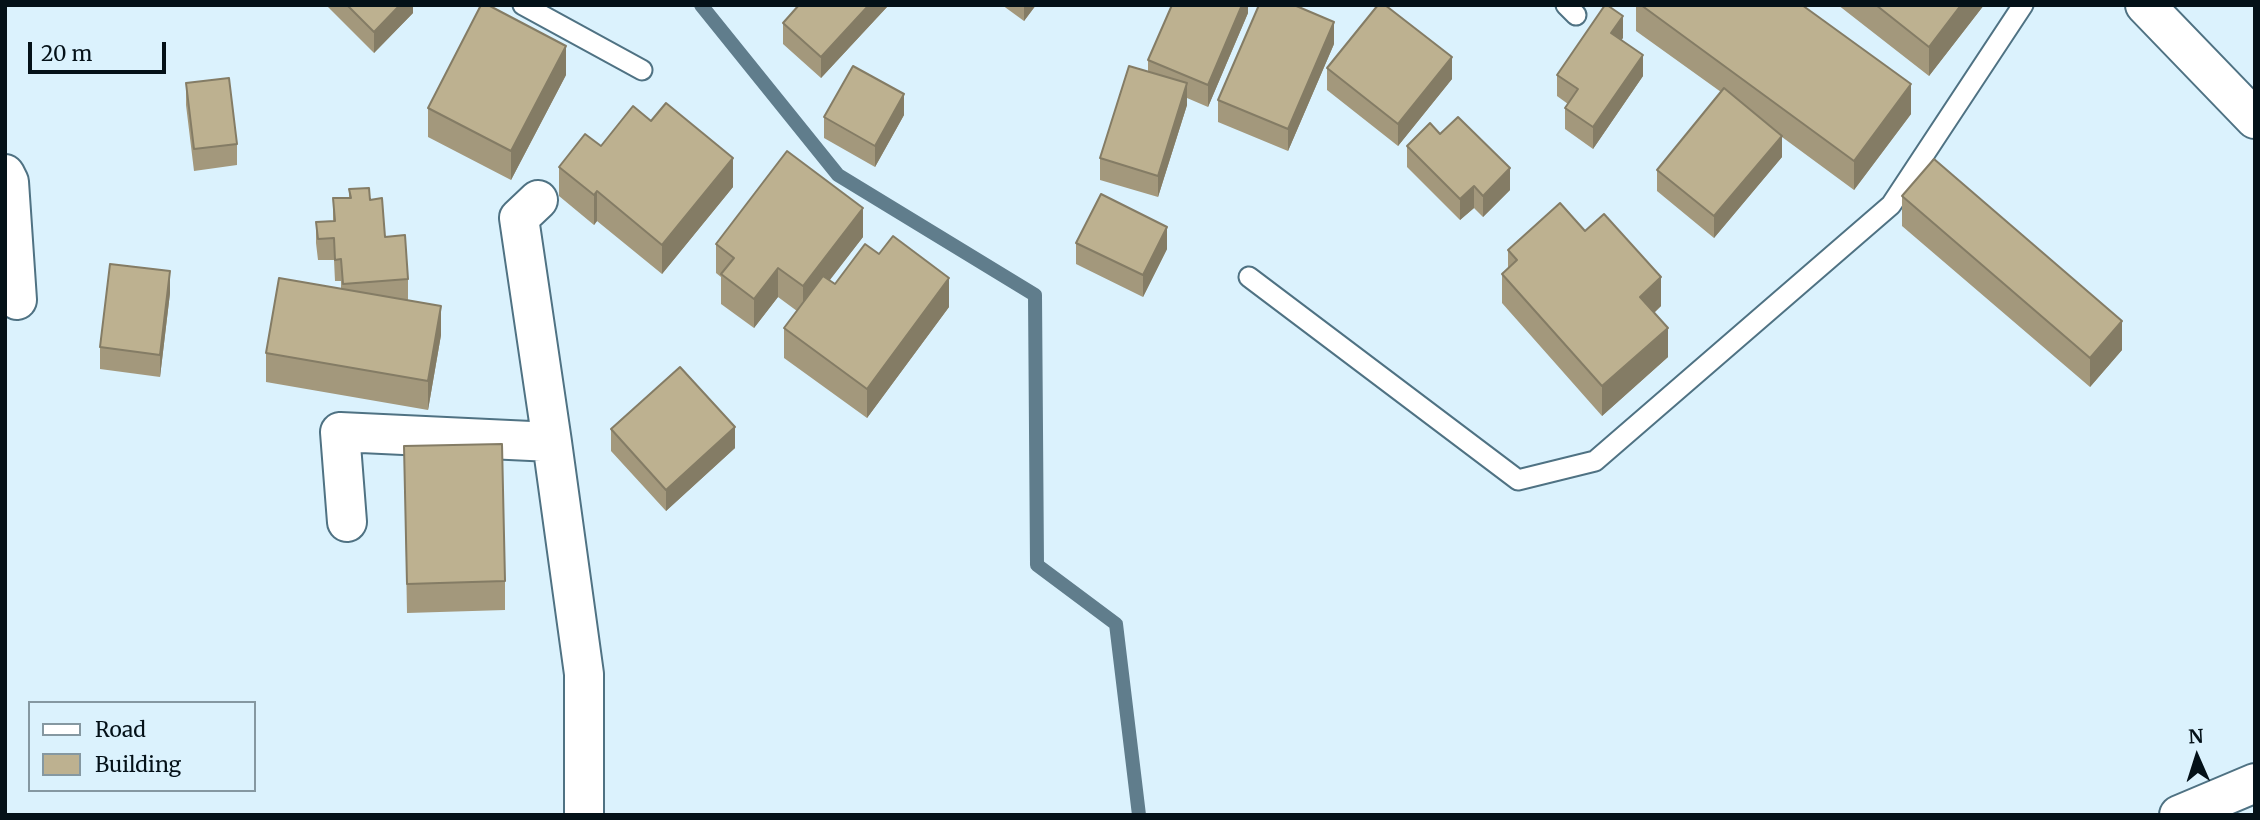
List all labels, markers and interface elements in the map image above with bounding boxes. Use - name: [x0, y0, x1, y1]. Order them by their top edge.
- scale bar: [32, 28, 170, 72]
- text: 20 m: [41, 40, 92, 67]
- legend: [28, 701, 256, 792]
- text: Road: [95, 716, 146, 743]
- north arrow: [2162, 722, 2232, 792]
- text: N: [2188, 724, 2204, 748]
- text: Building: [95, 751, 181, 778]

